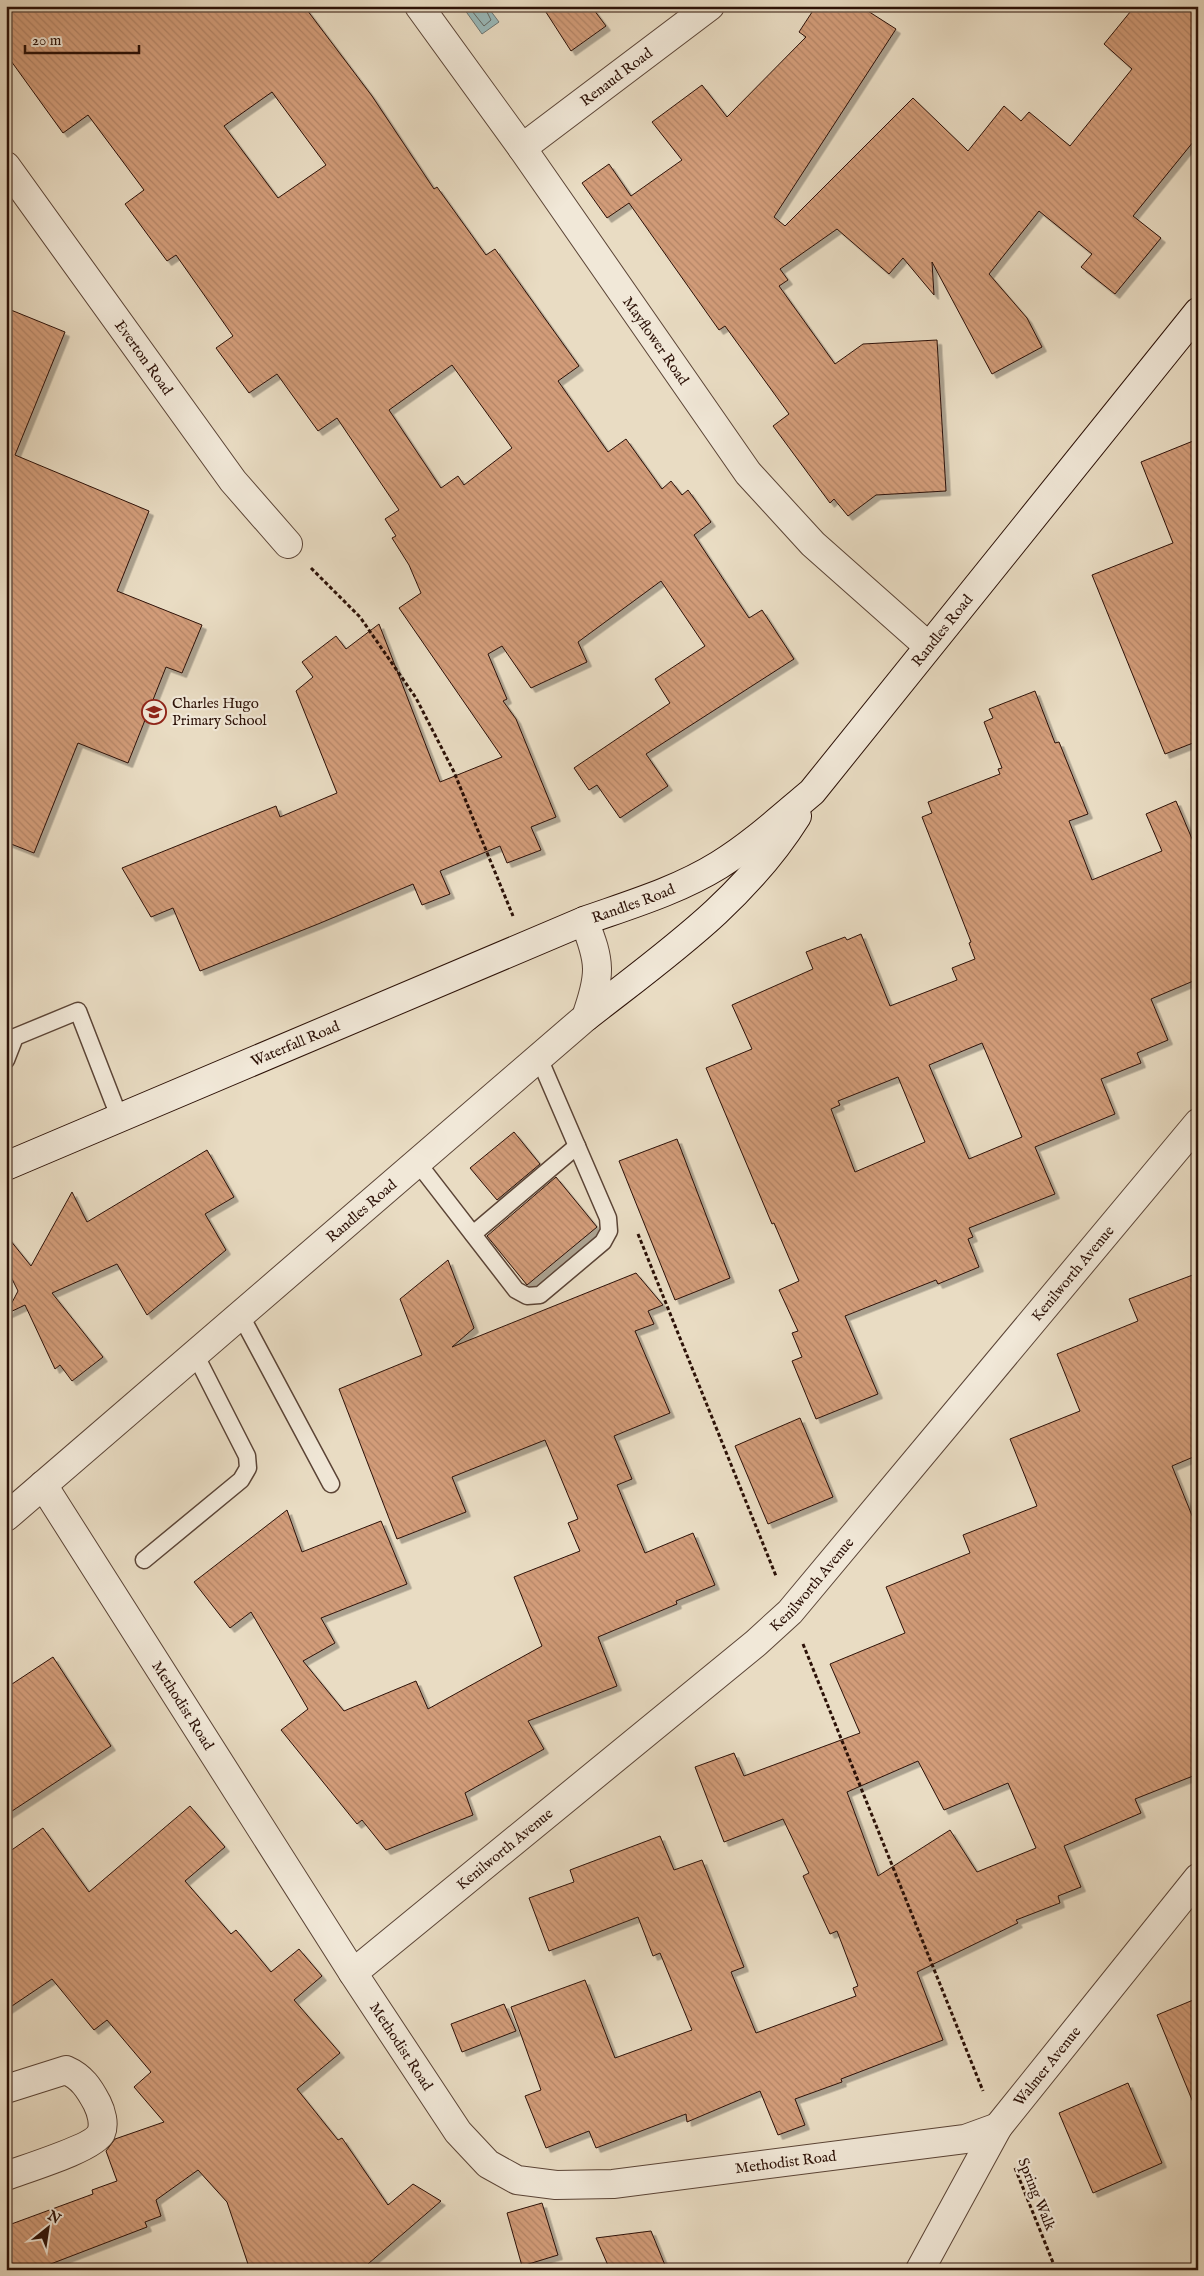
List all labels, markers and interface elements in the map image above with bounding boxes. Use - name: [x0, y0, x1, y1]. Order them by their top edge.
- scale bar: [25, 22, 139, 54]
- text: 20 m: [32, 31, 62, 50]
- street label: Renaud Road: [577, 43, 657, 111]
- street label: Mayflower Road: [618, 293, 693, 390]
- street label: Everton Road: [110, 317, 177, 400]
- street label: Randles Road: [908, 590, 978, 671]
- place label: Charles Hugo Primary School: [172, 694, 268, 730]
- school or university icon: Charles Hugo Primary School: [141, 699, 167, 725]
- street label: Randles Road: [589, 879, 679, 928]
- street label: Waterfall Road: [248, 1016, 344, 1071]
- street label: Randles Road: [322, 1175, 402, 1247]
- street label: Kenilworth Avenue: [1028, 1222, 1119, 1325]
- street label: Kenilworth Avenue: [766, 1533, 858, 1636]
- street label: Methodist Road: [147, 1658, 218, 1754]
- street label: Kenilworth Avenue: [453, 1804, 557, 1894]
- street label: Methodist Road: [365, 1999, 438, 2095]
- street label: Walmer Avenue: [1010, 2023, 1085, 2110]
- street label: Methodist Road: [734, 2146, 838, 2178]
- street label: Spring Walk: [1013, 2155, 1060, 2234]
- north arrow: [22, 2204, 72, 2254]
- text: N: [43, 2206, 64, 2228]

